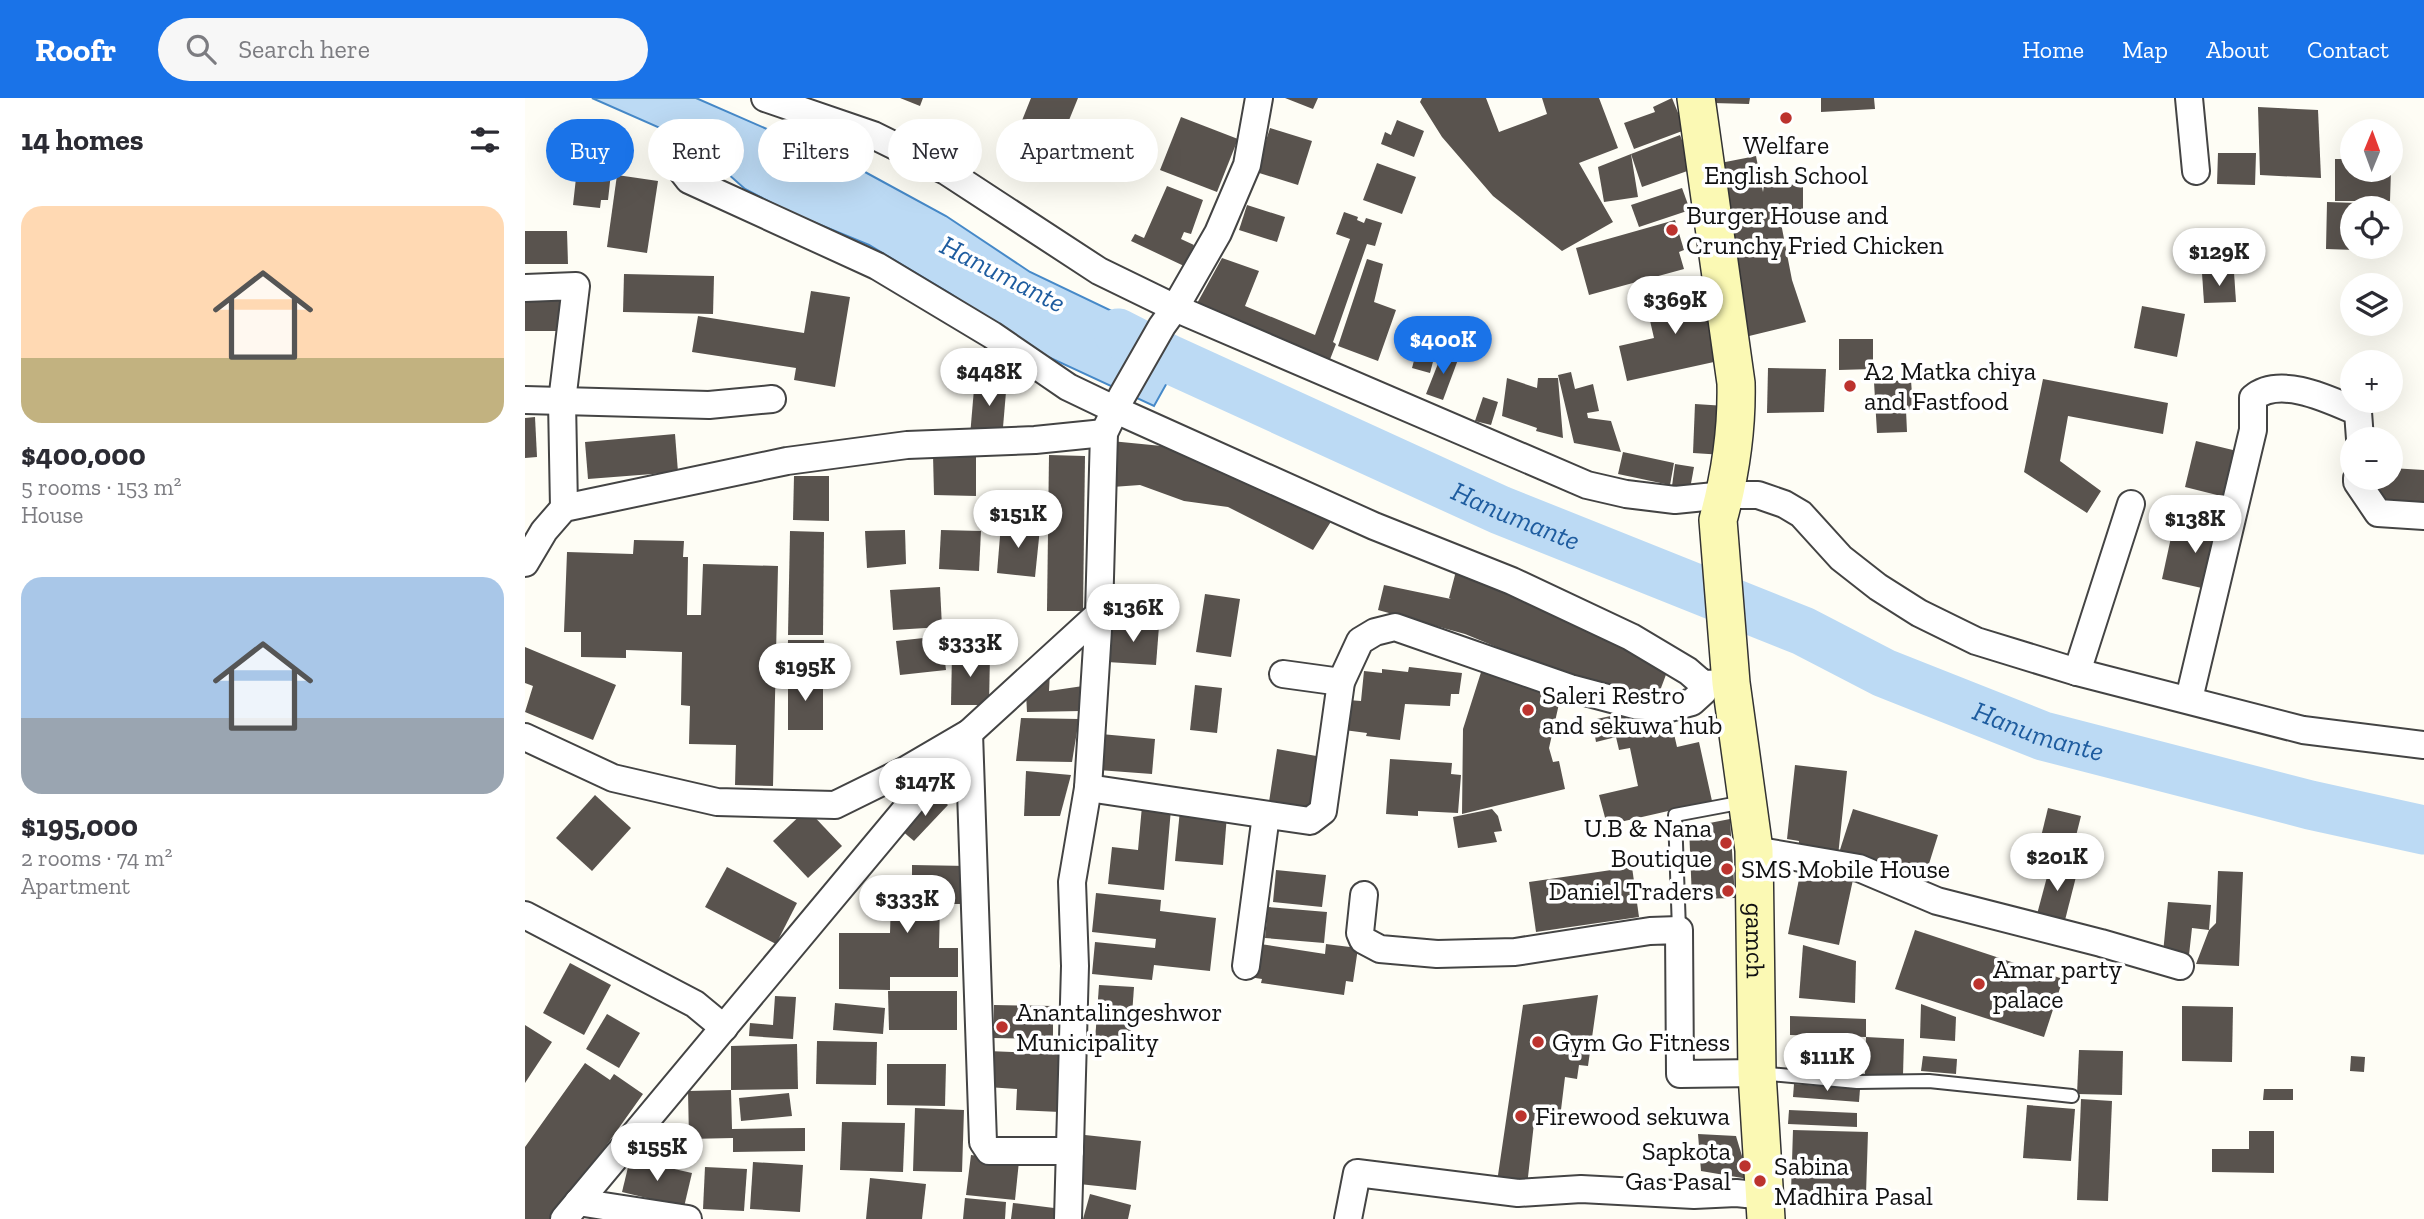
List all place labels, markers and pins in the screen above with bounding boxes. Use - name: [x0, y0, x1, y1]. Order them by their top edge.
- marker: Welfare English School: [1778, 110, 1794, 126]
- place label: Welfare English School: [1704, 129, 1868, 191]
- place label: Burger House and Crunchy Fried Chicken: [1686, 199, 1944, 261]
- marker: Burger House and Crunchy Fried Chicken: [1664, 222, 1680, 238]
- pin: $129K: [2170, 228, 2268, 288]
- pin: $369K: [1626, 276, 1724, 336]
- pin: $400K: [1394, 316, 1492, 376]
- pin: $448K: [940, 348, 1038, 408]
- place label: A2 Matka chiya and Fastfood: [1864, 355, 2037, 417]
- marker: A2 Matka chiya and Fastfood: [1842, 378, 1858, 394]
- pin: $151K: [969, 490, 1067, 550]
- pin: $138K: [2146, 496, 2244, 555]
- pin: $136K: [1084, 584, 1182, 644]
- pin: $333K: [921, 620, 1019, 679]
- pin: $195K: [756, 644, 854, 703]
- place label: Saleri Restro and sekuwa hub: [1542, 679, 1722, 741]
- marker: Saleri Restro and sekuwa hub: [1520, 702, 1536, 718]
- pin: $147K: [876, 758, 974, 818]
- place label: U.B & Nana Boutique: [1584, 812, 1712, 874]
- pin: $201K: [2008, 834, 2106, 893]
- marker: U.B & Nana Boutique: [1718, 835, 1734, 851]
- place label: SMS Mobile House: [1741, 853, 1950, 885]
- marker: SMS Mobile House: [1719, 861, 1735, 877]
- place label: Daniel Traders: [1548, 875, 1714, 907]
- pin: $333K: [858, 876, 956, 935]
- marker: Daniel Traders: [1720, 883, 1736, 899]
- place label: Amar party palace: [1993, 953, 2123, 1015]
- marker: Amar party palace: [1971, 976, 1987, 992]
- place label: Anantalingeshwor Municipality: [1016, 996, 1222, 1058]
- marker: Anantalingeshwor Municipality: [994, 1019, 1010, 1035]
- place label: Gym Go Fitness: [1552, 1026, 1730, 1058]
- marker: Gym Go Fitness: [1530, 1034, 1546, 1050]
- pin: $111K: [1778, 1034, 1876, 1093]
- place label: Firewood sekuwa: [1535, 1100, 1730, 1132]
- marker: Firewood sekuwa: [1513, 1108, 1529, 1124]
- pin: $155K: [608, 1124, 706, 1183]
- place label: Sapkota Gas Pasal: [1625, 1135, 1731, 1197]
- place label: Sabina Madhira Pasal: [1774, 1150, 1933, 1212]
- marker: Sapkota Gas Pasal: [1737, 1158, 1753, 1174]
- marker: Sabina Madhira Pasal: [1752, 1173, 1768, 1189]

